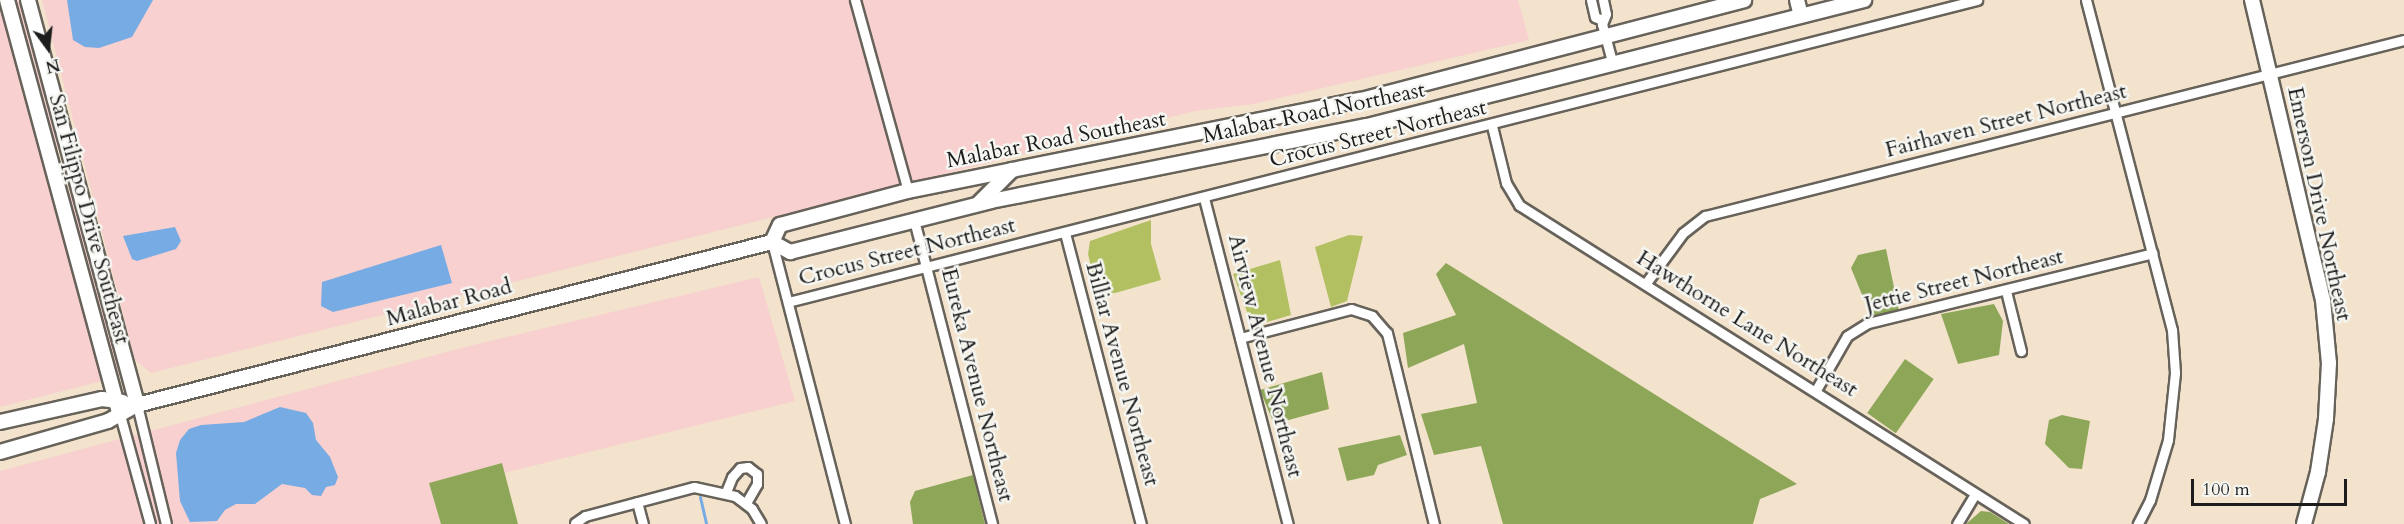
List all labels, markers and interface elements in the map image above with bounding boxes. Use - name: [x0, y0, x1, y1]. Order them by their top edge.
- north arrow: [18, 18, 78, 78]
- text: N: [43, 53, 62, 78]
- street label: Malabar Road Northeast: [1201, 77, 1427, 149]
- street label: Fairhaven Street Northeast: [1883, 78, 2129, 164]
- street label: Emerson Drive Northeast: [2281, 85, 2357, 323]
- street label: San Filippo Drive Southeast: [43, 91, 135, 347]
- street label: Crocus Street Northeast: [1267, 94, 1489, 174]
- street label: Malabar Road Southeast: [944, 106, 1168, 174]
- street label: Crocus Street Northeast: [796, 212, 1018, 292]
- street label: Airview Avenue Northeast: [1222, 232, 1308, 480]
- street label: Jettie Street Northeast: [1862, 244, 2066, 318]
- street label: Hawthorne Lane Northeast: [1632, 245, 1862, 403]
- street label: Billiar Avenue Northeast: [1079, 259, 1165, 489]
- street label: Eureka Avenue Northeast: [935, 266, 1019, 504]
- street label: Malabar Road: [383, 274, 515, 332]
- scale bar: [2194, 467, 2350, 505]
- text: 100 m: [2202, 477, 2250, 502]

